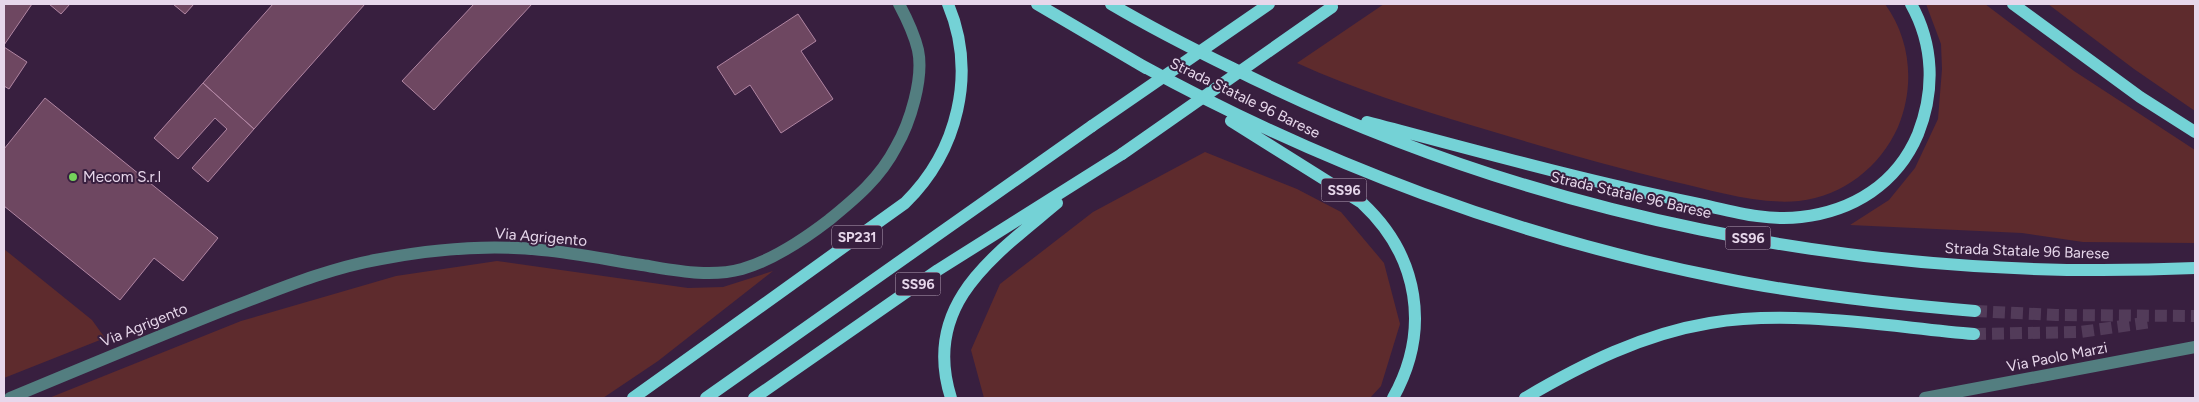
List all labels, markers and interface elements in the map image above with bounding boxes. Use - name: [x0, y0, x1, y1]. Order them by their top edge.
- street label: Strada Statale 96 Barese: [1167, 54, 1323, 142]
- place label: Mecom S.r.l: [83, 168, 161, 186]
- street label: Strada Statale 96 Barese: [1549, 168, 1713, 222]
- marker: Mecom S.r.l: [67, 171, 79, 183]
- road number: SS96: [1322, 178, 1366, 202]
- street label: Via Agrigento: [494, 224, 588, 250]
- road number: SP231: [832, 226, 882, 248]
- road number: SS96: [1726, 227, 1770, 250]
- street label: Strada Statale 96 Barese: [1944, 239, 2110, 263]
- road number: SS96: [896, 272, 940, 296]
- street label: Via Agrigento: [98, 299, 190, 351]
- street label: Via Paolo Marzi: [2005, 338, 2109, 376]

